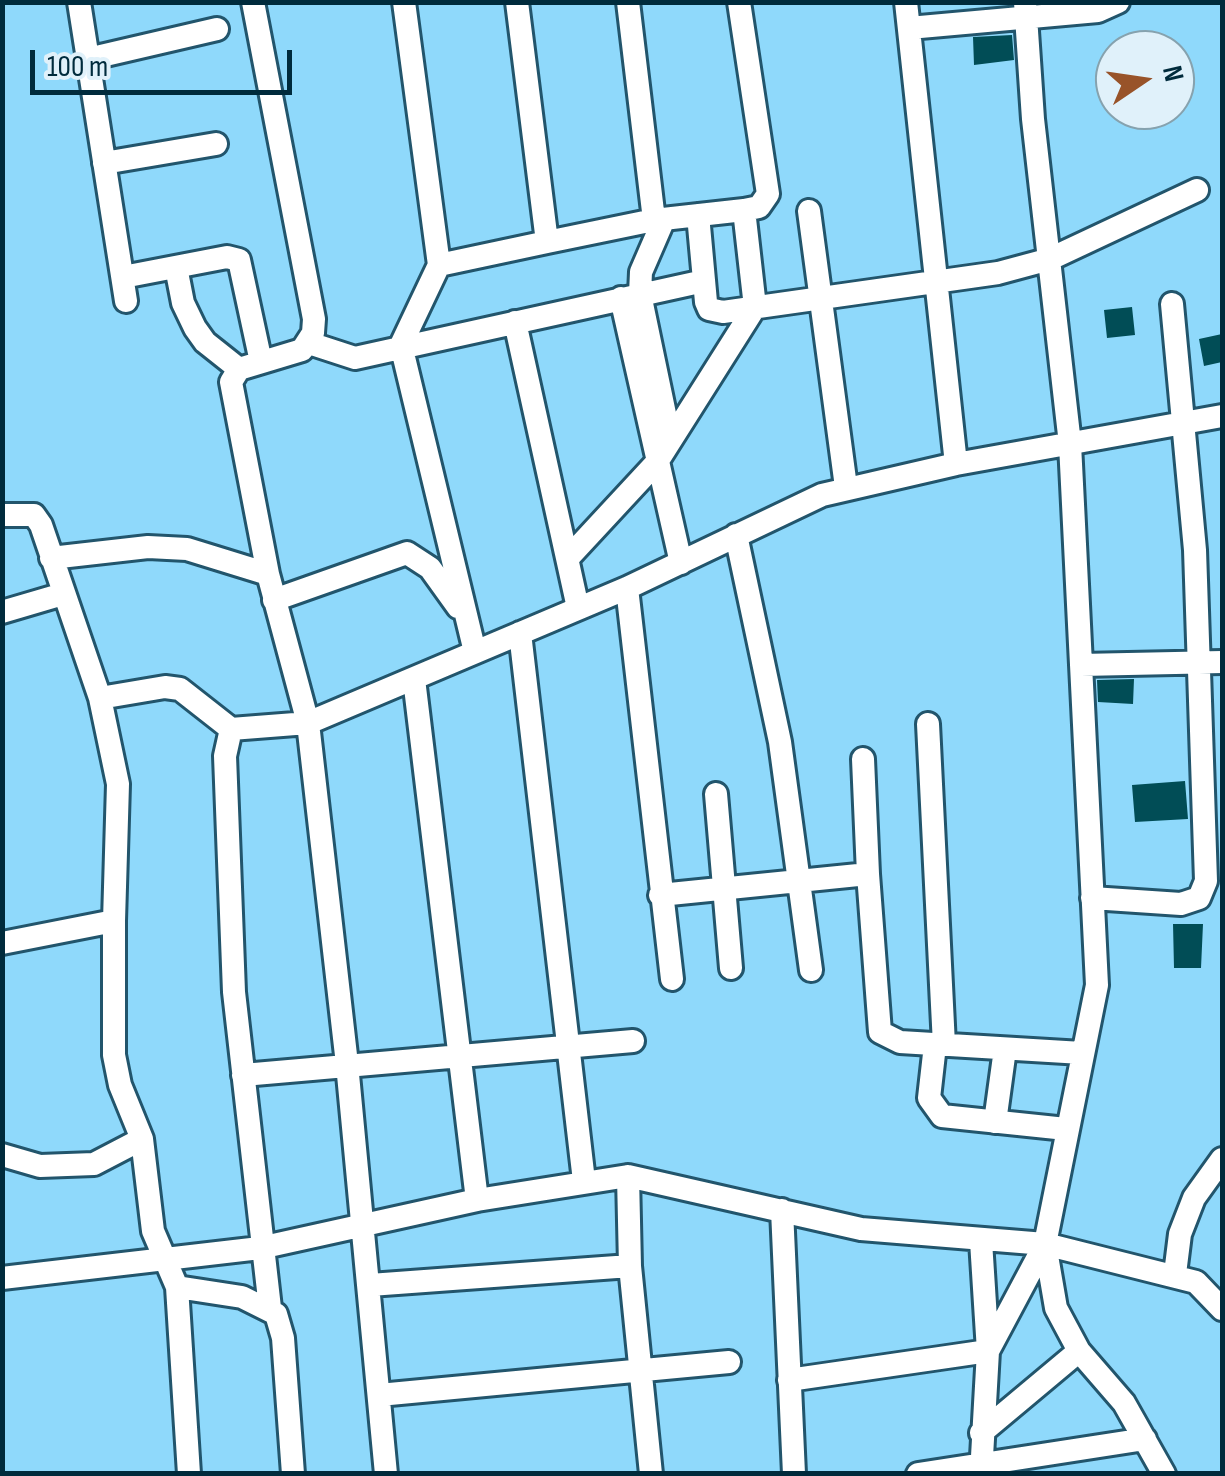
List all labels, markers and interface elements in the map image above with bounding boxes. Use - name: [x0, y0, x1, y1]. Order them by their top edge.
- scale bar: [35, 30, 298, 92]
- north arrow: [1095, 30, 1195, 130]
- text: 100 m: [47, 49, 108, 85]
- text: N: [1155, 63, 1191, 85]

